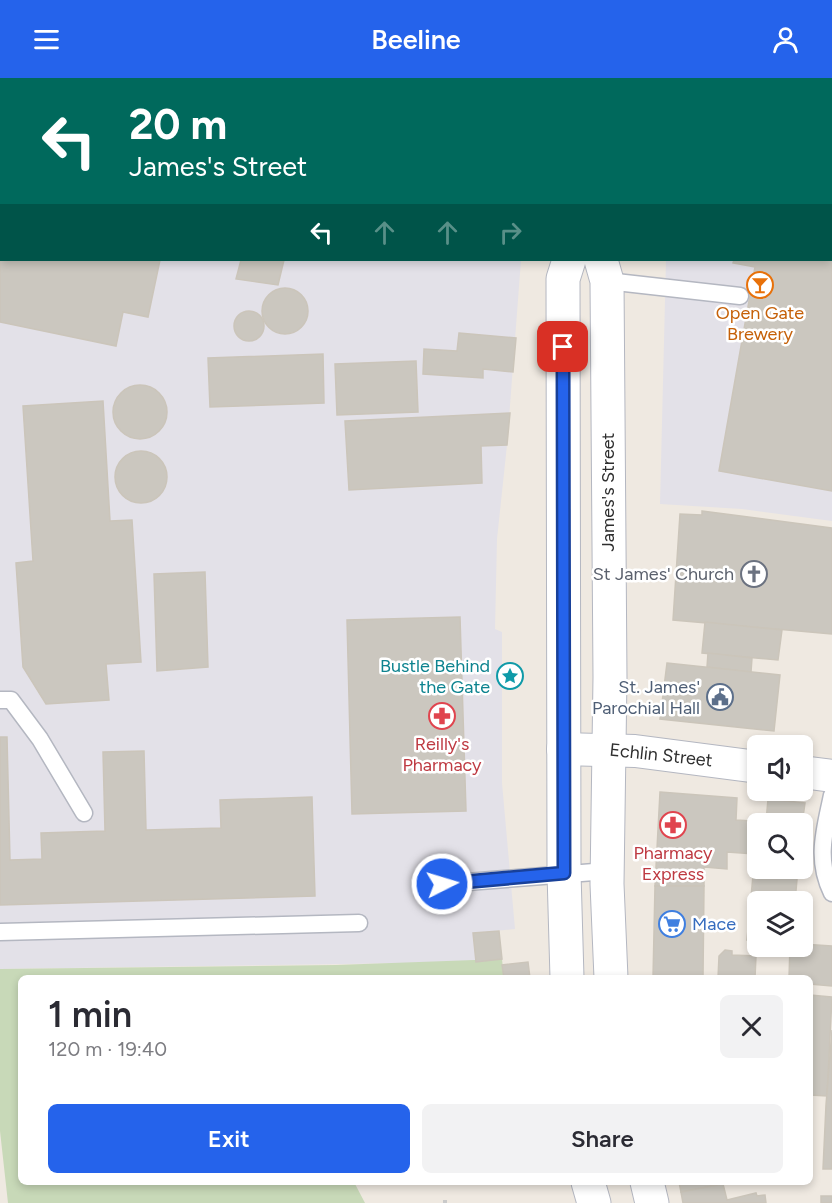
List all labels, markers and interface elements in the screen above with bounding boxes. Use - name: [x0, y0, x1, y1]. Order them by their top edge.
- icon: menu: [30, 23, 63, 56]
- text: Beeline: [371, 23, 461, 56]
- icon: person: [769, 23, 802, 56]
- text: 20 m: [129, 99, 227, 150]
- icon: left: [30, 102, 108, 180]
- text: James's Street: [129, 150, 307, 183]
- icon: left: [305, 216, 338, 249]
- icon: ahead: [368, 216, 401, 249]
- icon: ahead: [431, 216, 464, 249]
- icon: right: [494, 216, 527, 249]
- bar icon: Open Gate Brewery: [745, 270, 775, 300]
- place label: Open Gate Brewery: [716, 302, 804, 345]
- pin: [537, 321, 588, 372]
- icon: arrive: [546, 330, 579, 363]
- street label: James's Street: [597, 432, 619, 551]
- church icon: St James' Church: [739, 559, 769, 589]
- place label: St James' Church: [593, 563, 734, 585]
- place label: Bustle Behind the Gate: [380, 655, 490, 698]
- place icon: Bustle Behind the Gate: [495, 661, 525, 691]
- place label: St. James' Parochial Hall: [592, 676, 700, 719]
- public building icon: St. James' Parochial Hall: [705, 682, 735, 712]
- pharmacy icon: Reilly's Pharmacy: [427, 701, 457, 731]
- place label: Reilly's Pharmacy: [402, 733, 482, 776]
- map controls: [747, 735, 813, 957]
- button: sound: [747, 735, 813, 801]
- street label: Echlin Street: [608, 739, 714, 771]
- pharmacy icon: Pharmacy Express: [658, 810, 688, 840]
- button: search: [747, 813, 813, 879]
- place label: Pharmacy Express: [633, 842, 713, 885]
- position arrow: [410, 852, 474, 916]
- button: layers: [747, 891, 813, 957]
- supermarket icon: Mace: [657, 909, 687, 939]
- place label: Mace: [692, 913, 736, 935]
- text: 1 min: [48, 993, 132, 1036]
- button: close: [720, 995, 783, 1058]
- text: 120 m · 19:40: [48, 1037, 167, 1061]
- button: Exit: [48, 1104, 410, 1173]
- button: Share: [422, 1104, 783, 1173]

